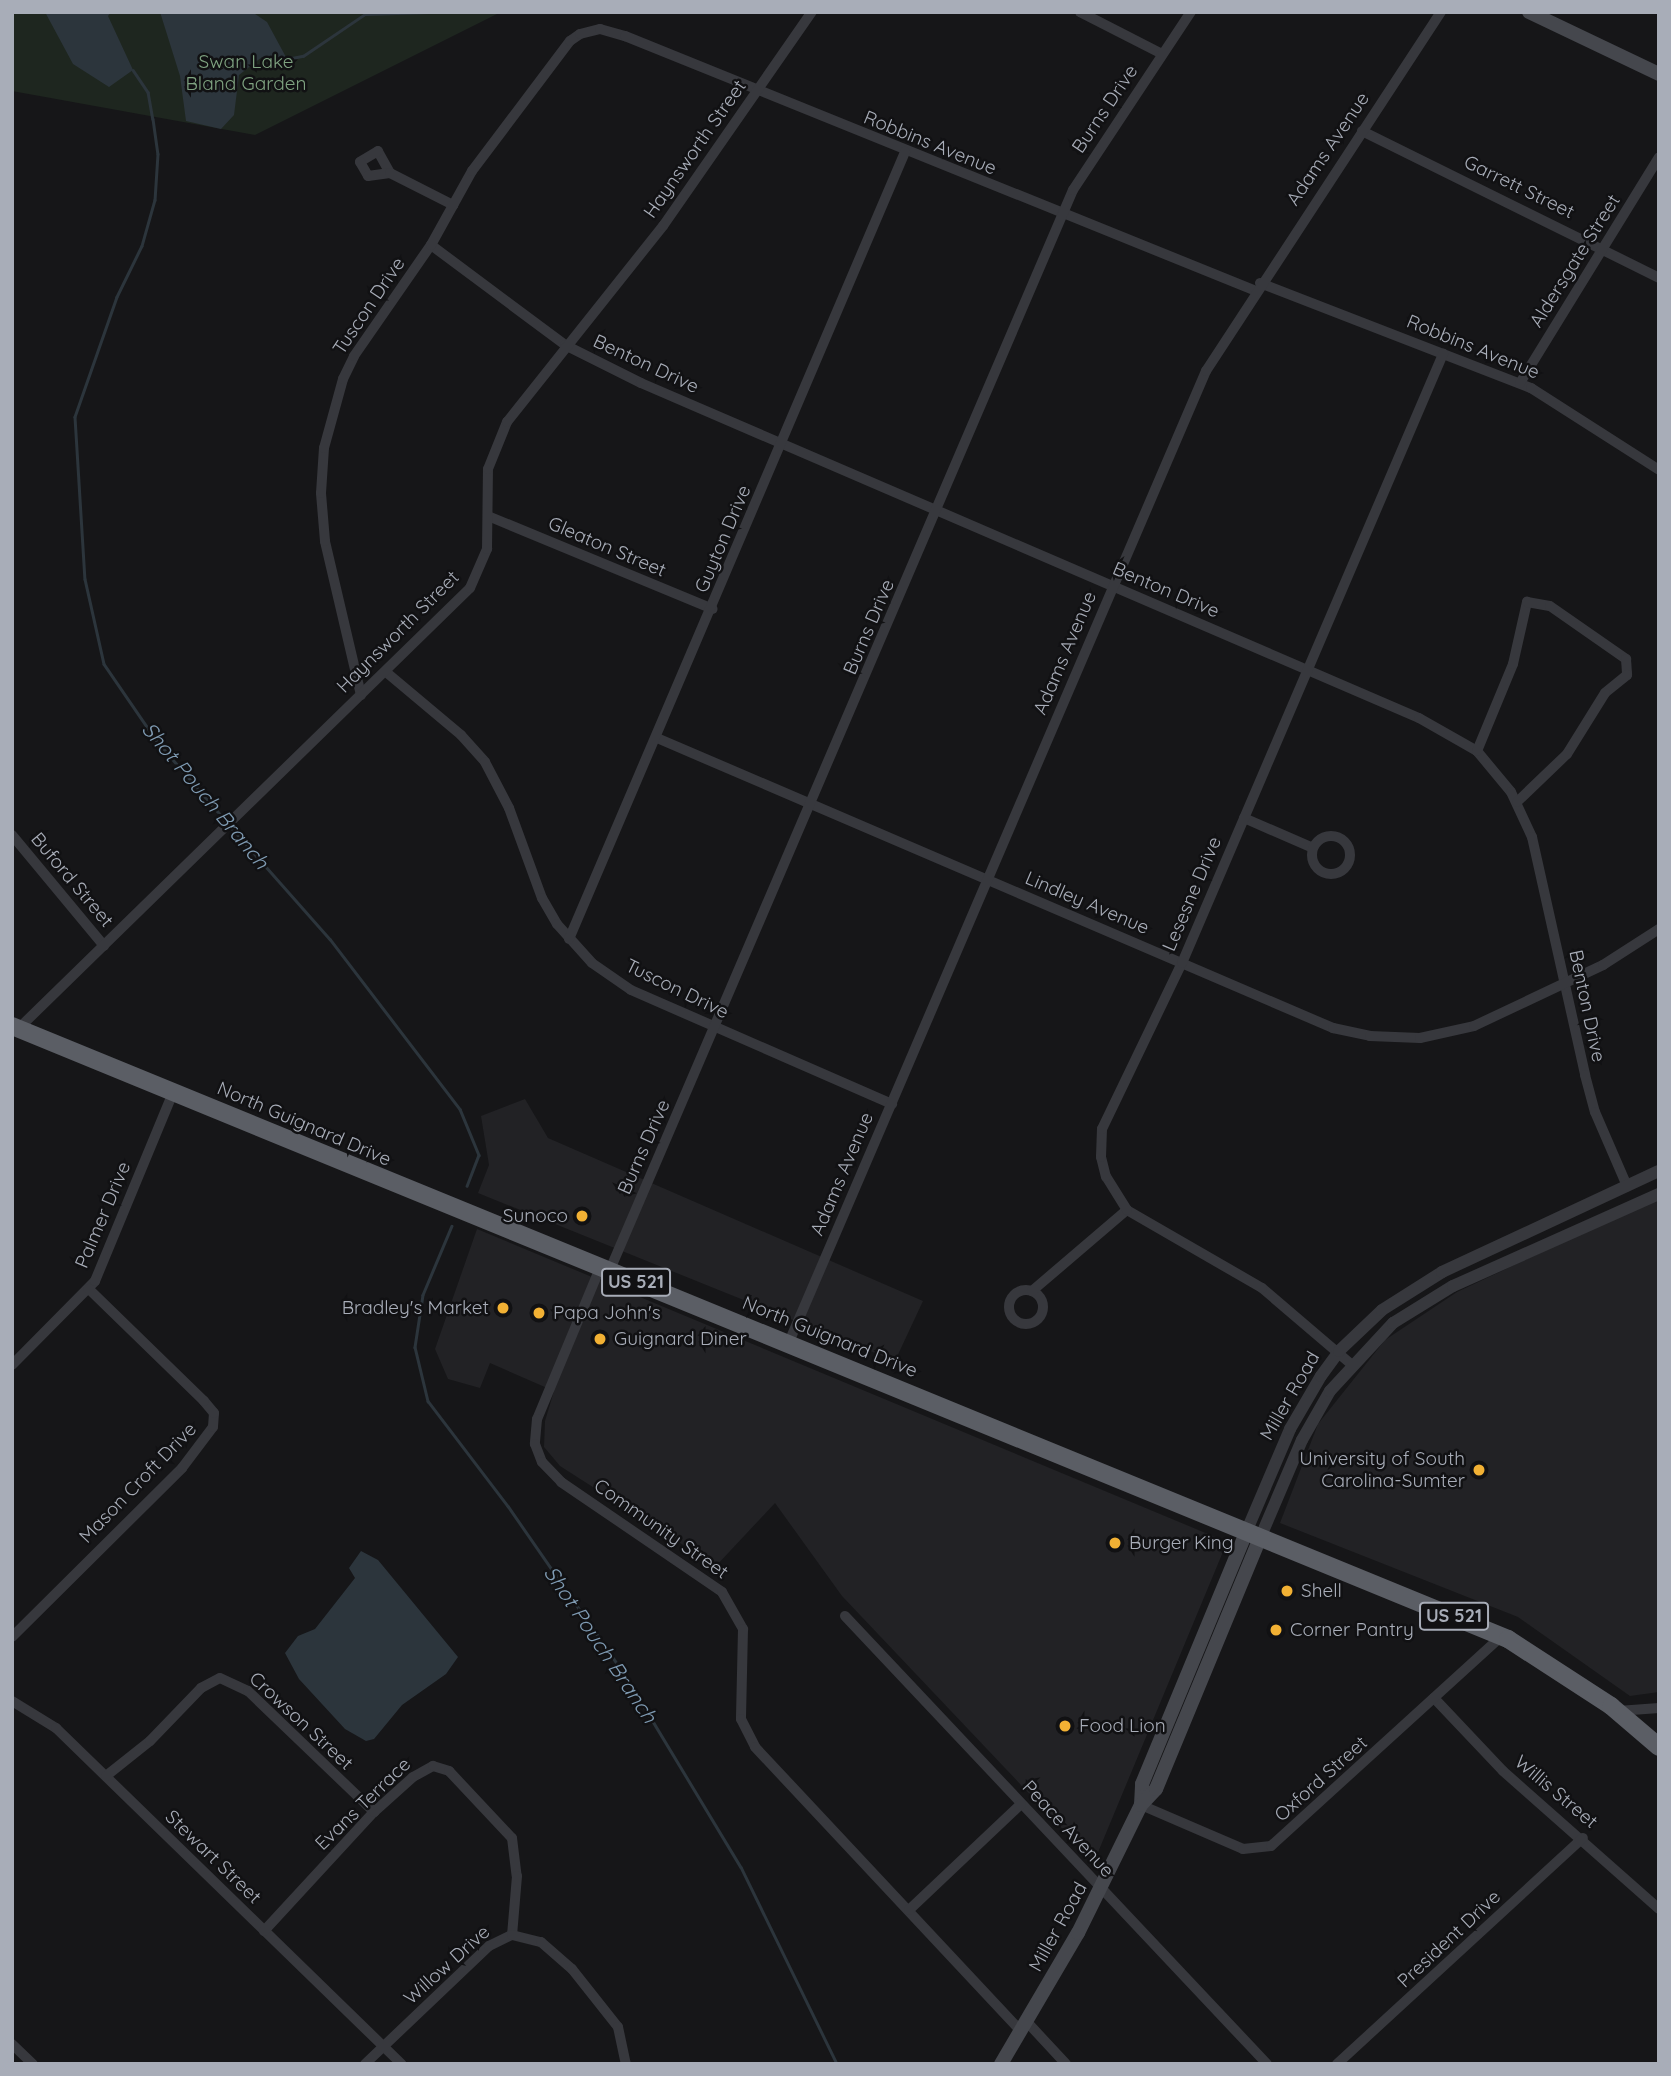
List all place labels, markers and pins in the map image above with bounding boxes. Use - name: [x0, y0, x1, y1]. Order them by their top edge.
- place label: Sunoco: [503, 1205, 568, 1227]
- marker: Sunoco: [574, 1208, 590, 1224]
- place label: Bradley's Market: [342, 1297, 489, 1319]
- marker: Bradley's Market: [495, 1300, 511, 1316]
- place label: Papa John's: [553, 1302, 661, 1324]
- marker: Papa John's: [531, 1305, 547, 1321]
- place label: Guignard Diner: [614, 1328, 747, 1350]
- marker: Guignard Diner: [592, 1331, 608, 1347]
- place label: University of South Carolina-Sumter: [1299, 1448, 1465, 1492]
- marker: University of South Carolina-Sumter: [1471, 1462, 1487, 1478]
- place label: Burger King: [1129, 1532, 1234, 1554]
- marker: Burger King: [1107, 1535, 1123, 1551]
- place label: Shell: [1301, 1580, 1342, 1602]
- marker: Shell: [1279, 1583, 1295, 1599]
- place label: Corner Pantry: [1290, 1619, 1414, 1641]
- marker: Corner Pantry: [1268, 1622, 1284, 1638]
- place label: Food Lion: [1079, 1715, 1166, 1737]
- marker: Food Lion: [1057, 1718, 1073, 1734]

